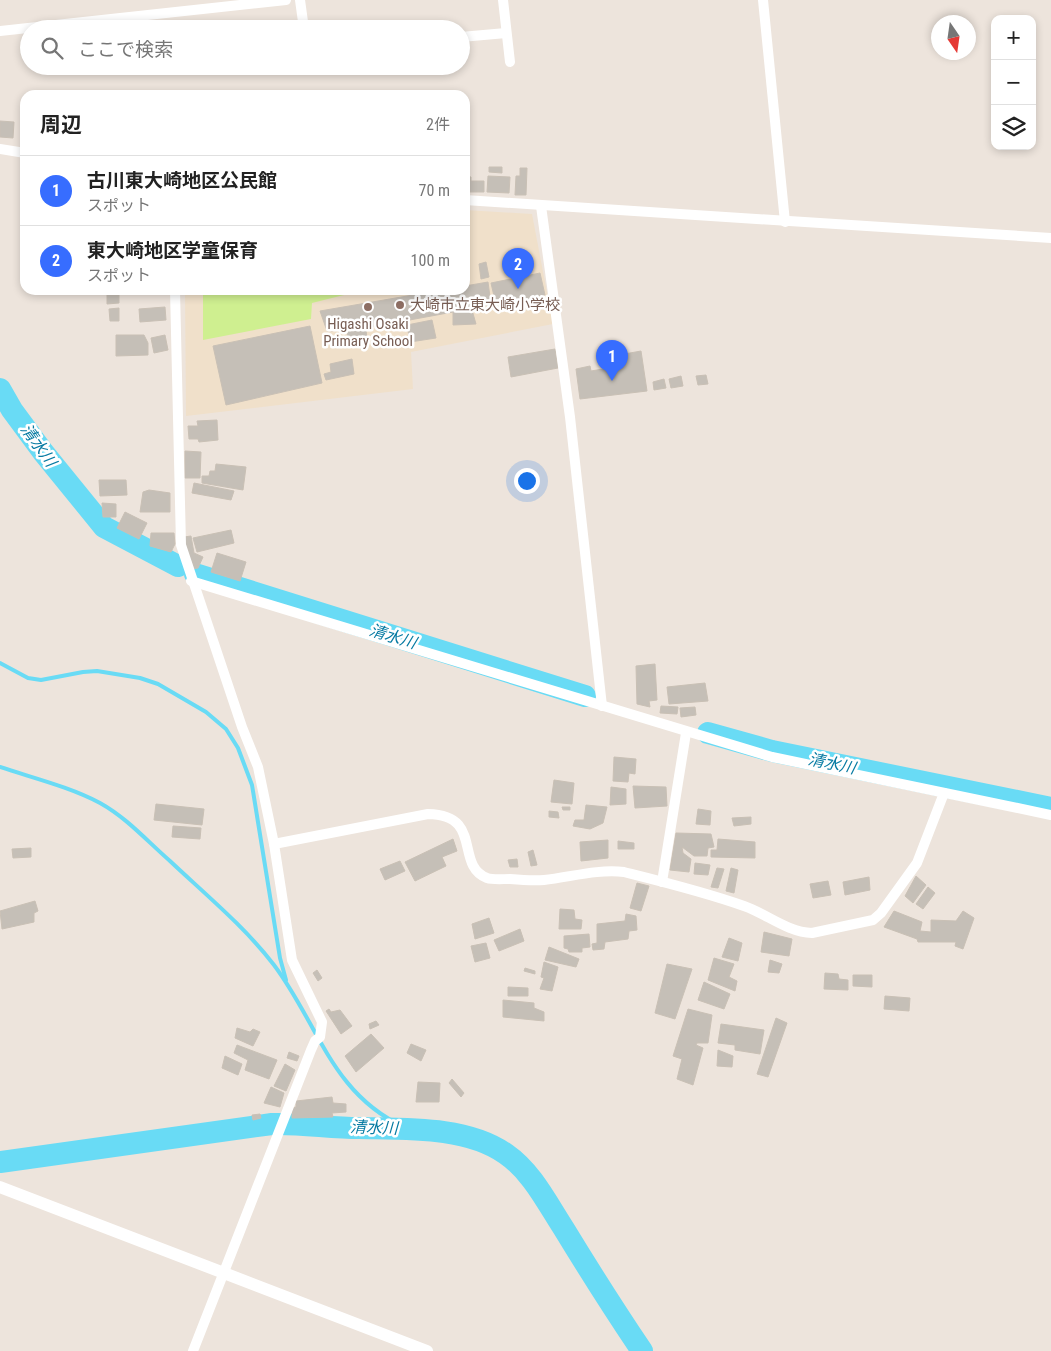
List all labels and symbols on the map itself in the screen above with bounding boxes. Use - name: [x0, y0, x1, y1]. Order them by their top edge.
- north arrow: [931, 15, 976, 60]
- pin: 2: [502, 248, 534, 289]
- place label: 大崎市立東大崎小学校: [410, 296, 560, 314]
- marker: 大崎市立東大崎小学校: [394, 299, 406, 311]
- marker: Higashi Osaki Primary School: [362, 301, 374, 313]
- place label: Higashi Osaki Primary School: [323, 315, 413, 350]
- pin: 1: [596, 340, 628, 381]
- water label: 清水川: [17, 420, 62, 472]
- your location: [514, 468, 540, 494]
- water label: 清水川: [367, 620, 420, 653]
- water label: 清水川: [806, 749, 859, 778]
- water label: 清水川: [350, 1117, 400, 1138]

